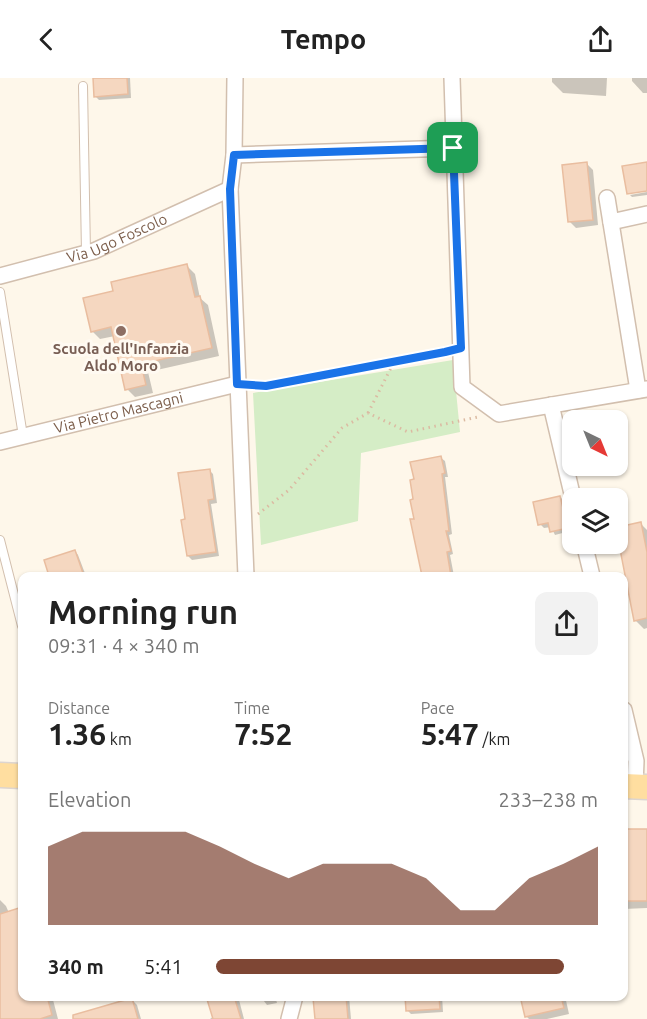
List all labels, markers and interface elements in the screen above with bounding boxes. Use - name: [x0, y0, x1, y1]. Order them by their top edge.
- icon: back: [30, 23, 63, 56]
- icon: share: [584, 23, 617, 56]
- text: Tempo: [281, 24, 366, 54]
- pin: [427, 122, 478, 173]
- icon: arrive: [436, 131, 469, 164]
- street label: Via Ugo Foscolo: [65, 210, 170, 266]
- marker: Scuola dell'Infanzia Aldo Moro: [114, 324, 128, 338]
- place label: Scuola dell'Infanzia Aldo Moro: [53, 340, 189, 374]
- street label: Via Pietro Mascagni: [52, 389, 185, 437]
- north arrow: [562, 410, 628, 476]
- map controls: [562, 410, 628, 554]
- button: layers: [562, 488, 628, 554]
- button: share: [535, 592, 598, 655]
- text: Morning run: [48, 593, 238, 630]
- text: 09:31 · 4 × 340 m: [48, 634, 200, 657]
- text: Distance: [48, 699, 110, 717]
- text: Time: [234, 699, 270, 717]
- text: Pace: [421, 699, 455, 717]
- text: 1.36: [48, 717, 106, 751]
- text: 7:52: [234, 717, 292, 751]
- text: 5:47: [421, 717, 479, 751]
- text: km: [106, 730, 132, 748]
- text: /km: [479, 730, 510, 748]
- text: Elevation: [48, 788, 131, 811]
- text: 233–238 m: [499, 788, 598, 811]
- text: 340 m: [48, 955, 104, 978]
- text: 5:41: [144, 955, 183, 978]

